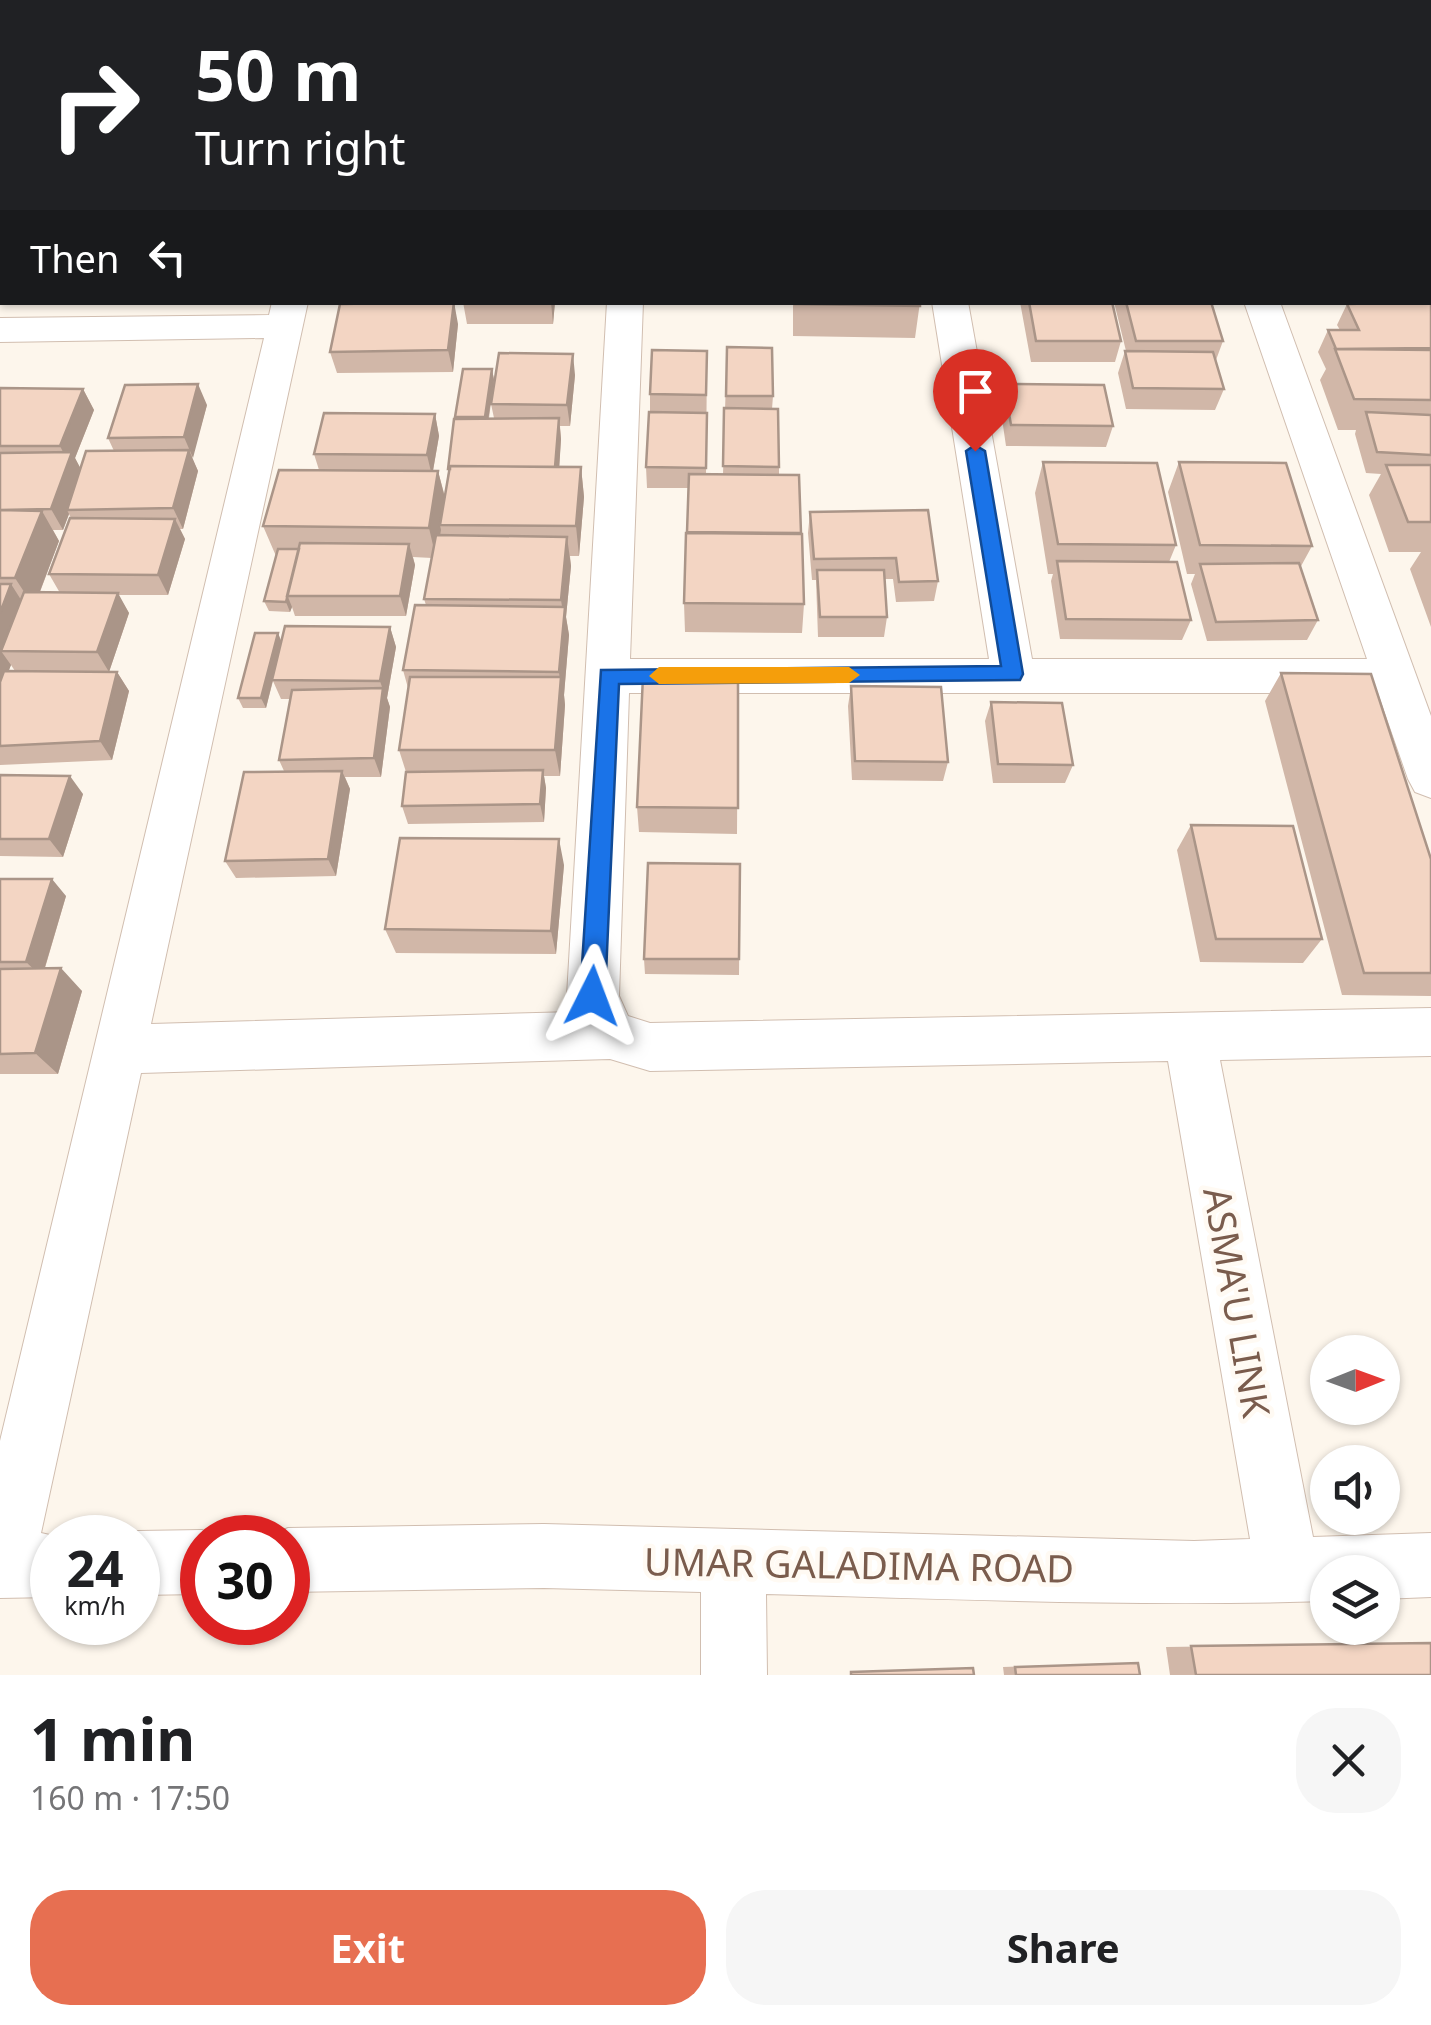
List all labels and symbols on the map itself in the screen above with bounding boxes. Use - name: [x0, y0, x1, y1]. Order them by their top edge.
- pin: [933, 349, 1018, 452]
- position arrow: [540, 944, 644, 1048]
- street label: ASMA'U LINK: [1192, 1183, 1284, 1422]
- north arrow: [1310, 1335, 1400, 1425]
- speed limit sign: 30: [180, 1515, 310, 1645]
- street label: UMAR GALADIMA ROAD: [644, 1534, 1074, 1594]

